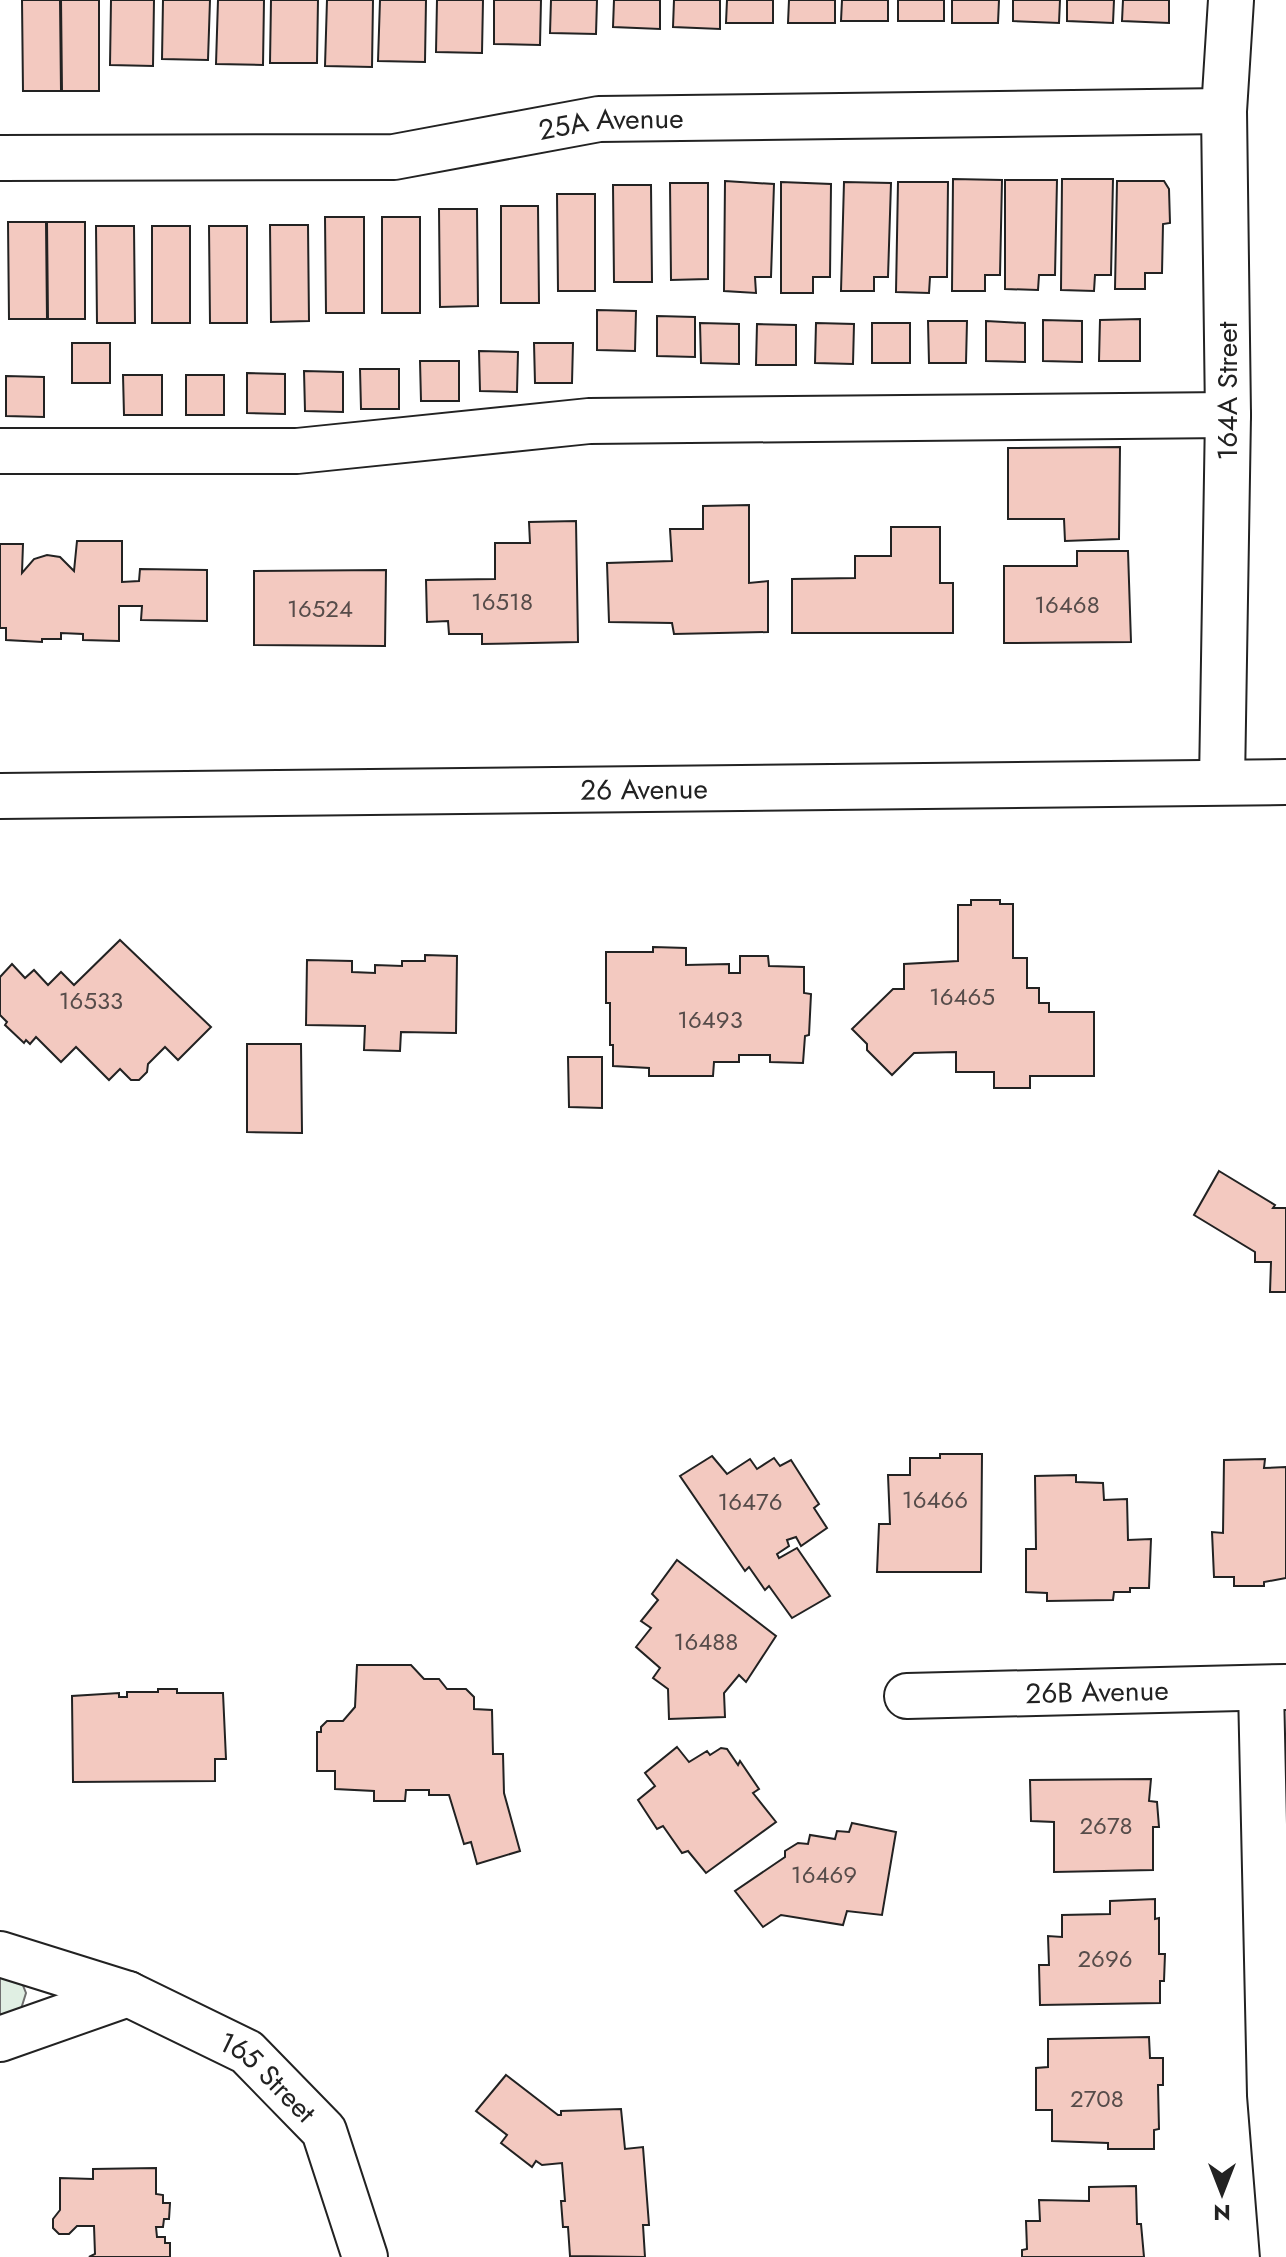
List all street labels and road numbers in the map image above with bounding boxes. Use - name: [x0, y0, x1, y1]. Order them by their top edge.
- street label: 25A Avenue: [535, 97, 684, 150]
- street label: 164A Street: [1207, 321, 1248, 460]
- street label: 26 Avenue: [580, 768, 708, 810]
- street label: 26B Avenue: [1025, 1669, 1169, 1714]
- street label: 165 Street: [212, 2021, 326, 2132]

